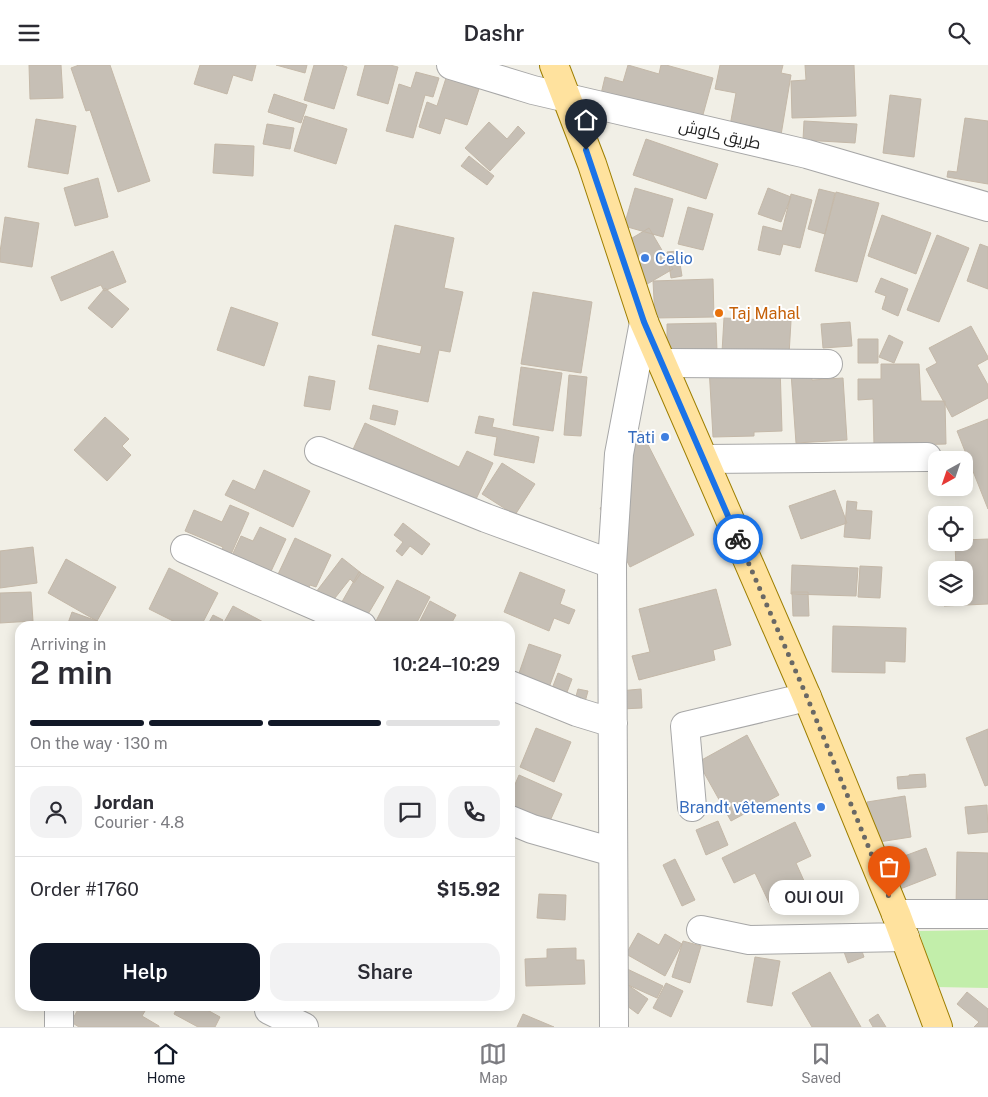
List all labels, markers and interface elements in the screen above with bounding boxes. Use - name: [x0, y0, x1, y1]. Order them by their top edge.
- icon: menu: [15, 19, 43, 47]
- icon: search: [945, 19, 973, 47]
- text: Dashr: [464, 20, 524, 46]
- pin: [565, 99, 607, 150]
- icon: home: [572, 106, 600, 134]
- street label: طريق كاوش: [677, 116, 763, 154]
- place label: Celio: [655, 249, 693, 268]
- marker: Celio: [639, 252, 651, 264]
- place label: Taj Mahal: [729, 304, 800, 323]
- marker: Taj Mahal: [713, 307, 725, 319]
- place label: Tati: [628, 428, 655, 447]
- marker: Tati: [659, 431, 671, 443]
- north arrow: [928, 451, 972, 496]
- map controls: [928, 451, 973, 606]
- button: locate: [928, 506, 973, 551]
- courier: [713, 514, 763, 564]
- icon: bike: [724, 525, 752, 553]
- button: layers: [928, 561, 973, 606]
- text: Arriving in: [30, 635, 106, 654]
- text: 10:24–10:29: [392, 653, 500, 675]
- text: 2 min: [30, 654, 113, 691]
- text: On the way · 130 m: [30, 734, 168, 753]
- button: person: [30, 786, 82, 838]
- button: chat: [384, 786, 436, 838]
- button: phone: [448, 786, 500, 838]
- text: Jordan: [94, 791, 154, 813]
- place label: Brandt vêtements: [679, 798, 811, 817]
- marker: Brandt vêtements: [815, 801, 827, 813]
- text: Courier · 4.8: [94, 813, 184, 832]
- pin: [868, 846, 910, 897]
- icon: bag: [875, 853, 903, 881]
- text: Order #1760: [30, 878, 139, 900]
- text: $15.92: [436, 878, 500, 900]
- callout: OUI OUI: [769, 879, 859, 915]
- text: OUI OUI: [784, 888, 844, 907]
- button: Help: [30, 943, 260, 1001]
- button: Share: [270, 943, 500, 1001]
- tab: Home: [147, 1040, 185, 1086]
- tab: Map: [479, 1040, 507, 1086]
- tab: Saved: [801, 1040, 841, 1086]

